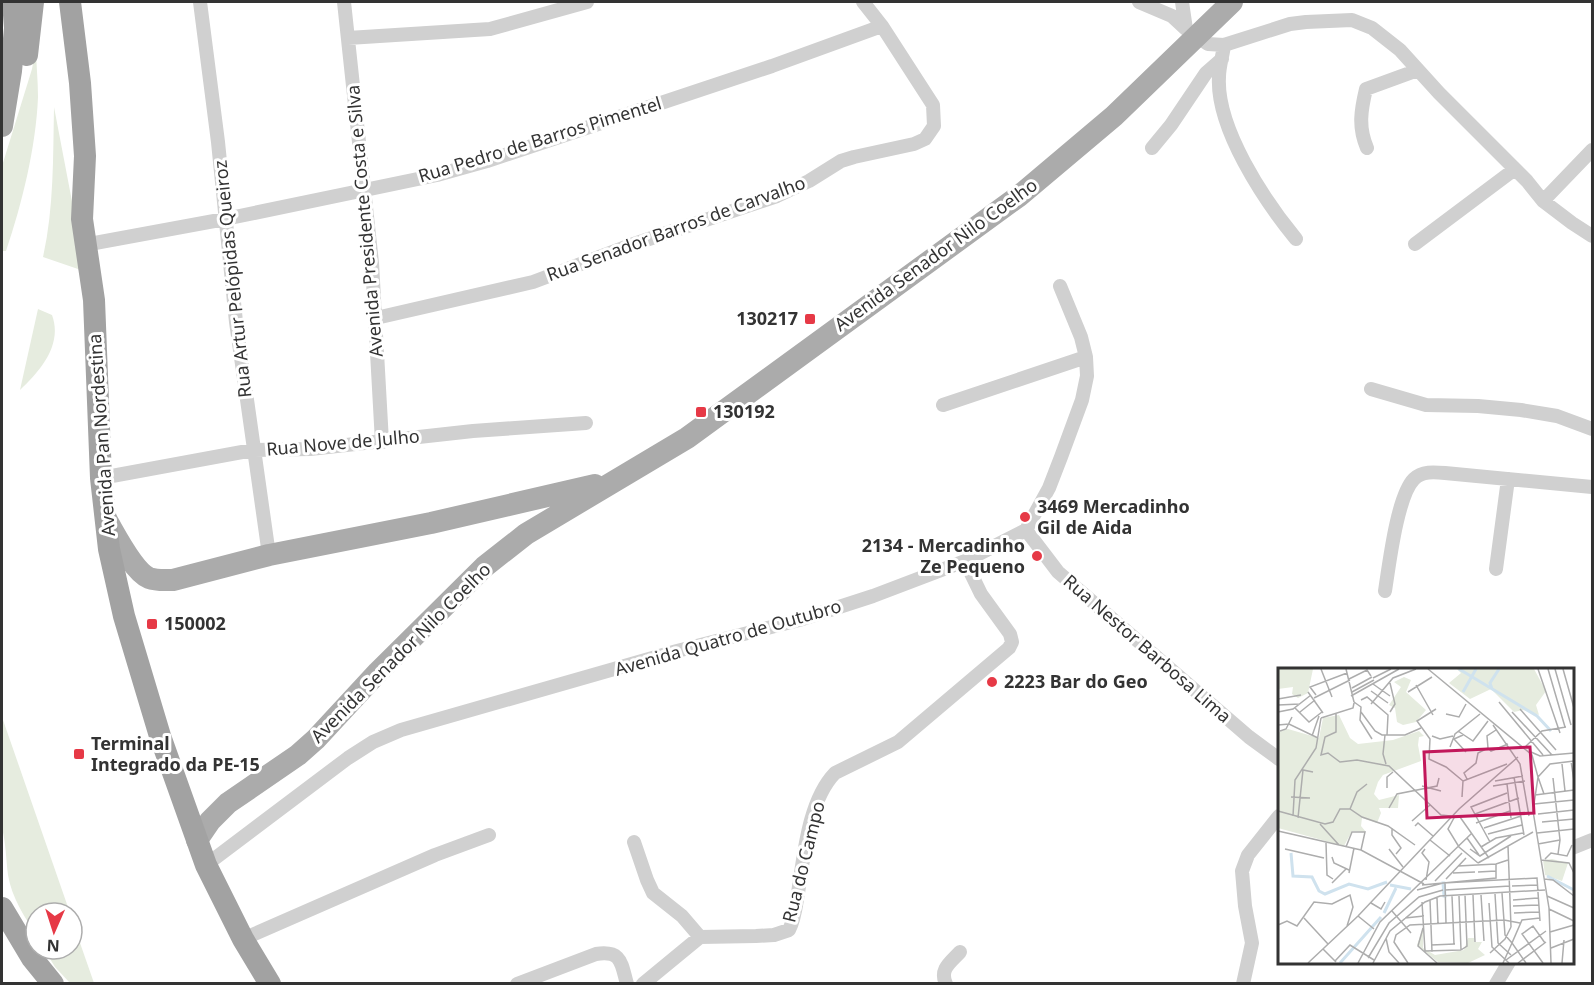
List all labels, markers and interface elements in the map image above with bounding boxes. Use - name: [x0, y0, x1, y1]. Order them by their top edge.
- street label: Avenida Presidente Costa e Silva: [340, 84, 388, 358]
- street label: Rua Pedro de Barros Pimentel: [415, 91, 664, 188]
- street label: Rua Artur Pelópidas Queiroz: [208, 159, 256, 399]
- street label: Rua Senador Barros de Carvalho: [543, 170, 808, 286]
- street label: Avenida Senador Nilo Coelho: [829, 172, 1042, 336]
- place label: 130217: [736, 306, 798, 330]
- marker: 130217: [803, 312, 817, 326]
- street label: Avenida Pan Nordestina: [82, 333, 120, 537]
- place label: 130192: [713, 399, 775, 423]
- marker: 130192: [694, 405, 708, 419]
- street label: Rua Nove de Julho: [265, 423, 421, 461]
- place label: 3469 Mercadinho Gil de Aida: [1037, 494, 1190, 539]
- marker: 3469 Mercadinho Gil de Aida: [1018, 510, 1032, 524]
- place label: 2134 - Mercadinho Ze Pequeno: [862, 533, 1025, 578]
- marker: 2134 - Mercadinho Ze Pequeno: [1030, 549, 1044, 563]
- street label: Avenida Senador Nilo Coelho: [305, 557, 496, 748]
- street label: Rua Nestor Barbosa Lima: [1059, 569, 1237, 728]
- street label: Avenida Quatro de Outubro: [612, 593, 844, 681]
- place label: 150002: [164, 611, 226, 635]
- marker: 150002: [145, 617, 159, 631]
- inset map: [1278, 668, 1573, 964]
- place label: 2223 Bar do Geo: [1004, 669, 1148, 693]
- marker: 2223 Bar do Geo: [985, 675, 999, 689]
- place label: Terminal Integrado da PE-15: [91, 731, 260, 776]
- marker: Terminal Integrado da PE-15: [72, 747, 86, 761]
- street label: Rua do Campo: [776, 799, 830, 925]
- north arrow: [24, 901, 84, 961]
- text: N: [46, 935, 60, 957]

